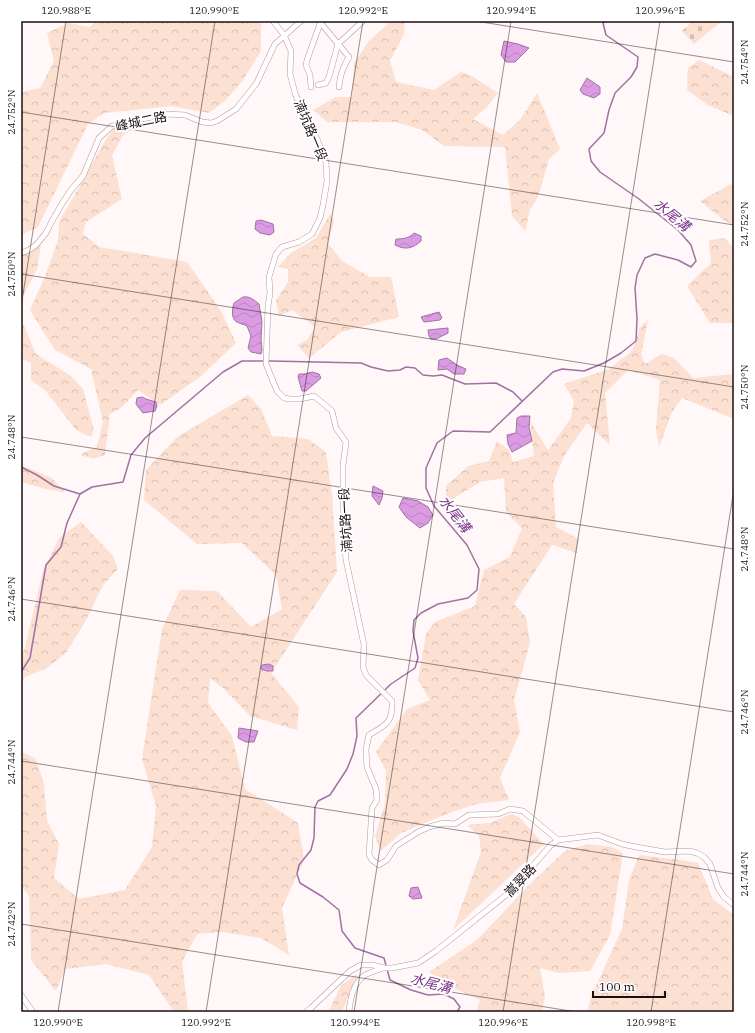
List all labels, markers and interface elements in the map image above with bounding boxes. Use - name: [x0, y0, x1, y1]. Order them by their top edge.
- text: 120.988°E: [41, 4, 91, 17]
- text: 120.990°E: [189, 4, 239, 17]
- text: 120.992°E: [338, 4, 388, 17]
- text: 120.994°E: [486, 4, 536, 17]
- text: 120.996°E: [635, 4, 685, 17]
- text: 24.754°N: [738, 39, 751, 85]
- text: 24.752°N: [5, 89, 18, 135]
- street label: 湳坑路一段: [290, 97, 331, 163]
- street label: 峰城二路: [114, 108, 168, 135]
- water label: 水尾溝: [650, 195, 695, 237]
- text: 24.752°N: [738, 201, 751, 247]
- text: 24.750°N: [5, 251, 18, 297]
- text: 24.750°N: [738, 364, 751, 410]
- text: 24.748°N: [5, 414, 18, 460]
- street label: 湳坑路一段: [335, 487, 356, 553]
- water label: 水尾溝: [435, 492, 476, 538]
- text: 24.748°N: [738, 526, 751, 572]
- text: 24.746°N: [5, 576, 18, 622]
- text: 24.746°N: [738, 689, 751, 735]
- text: 24.744°N: [5, 739, 18, 785]
- text: 24.744°N: [738, 851, 751, 897]
- street label: 嵩翠路: [501, 860, 540, 900]
- text: 24.742°N: [5, 901, 18, 947]
- water label: 水尾溝: [408, 969, 456, 998]
- scale bar: [593, 973, 665, 999]
- text: 100 m: [599, 979, 635, 994]
- text: 120.990°E: [33, 1016, 83, 1029]
- text: 120.992°E: [181, 1016, 231, 1029]
- text: 120.994°E: [330, 1016, 380, 1029]
- text: 120.996°E: [478, 1016, 528, 1029]
- text: 120.998°E: [626, 1016, 676, 1029]

